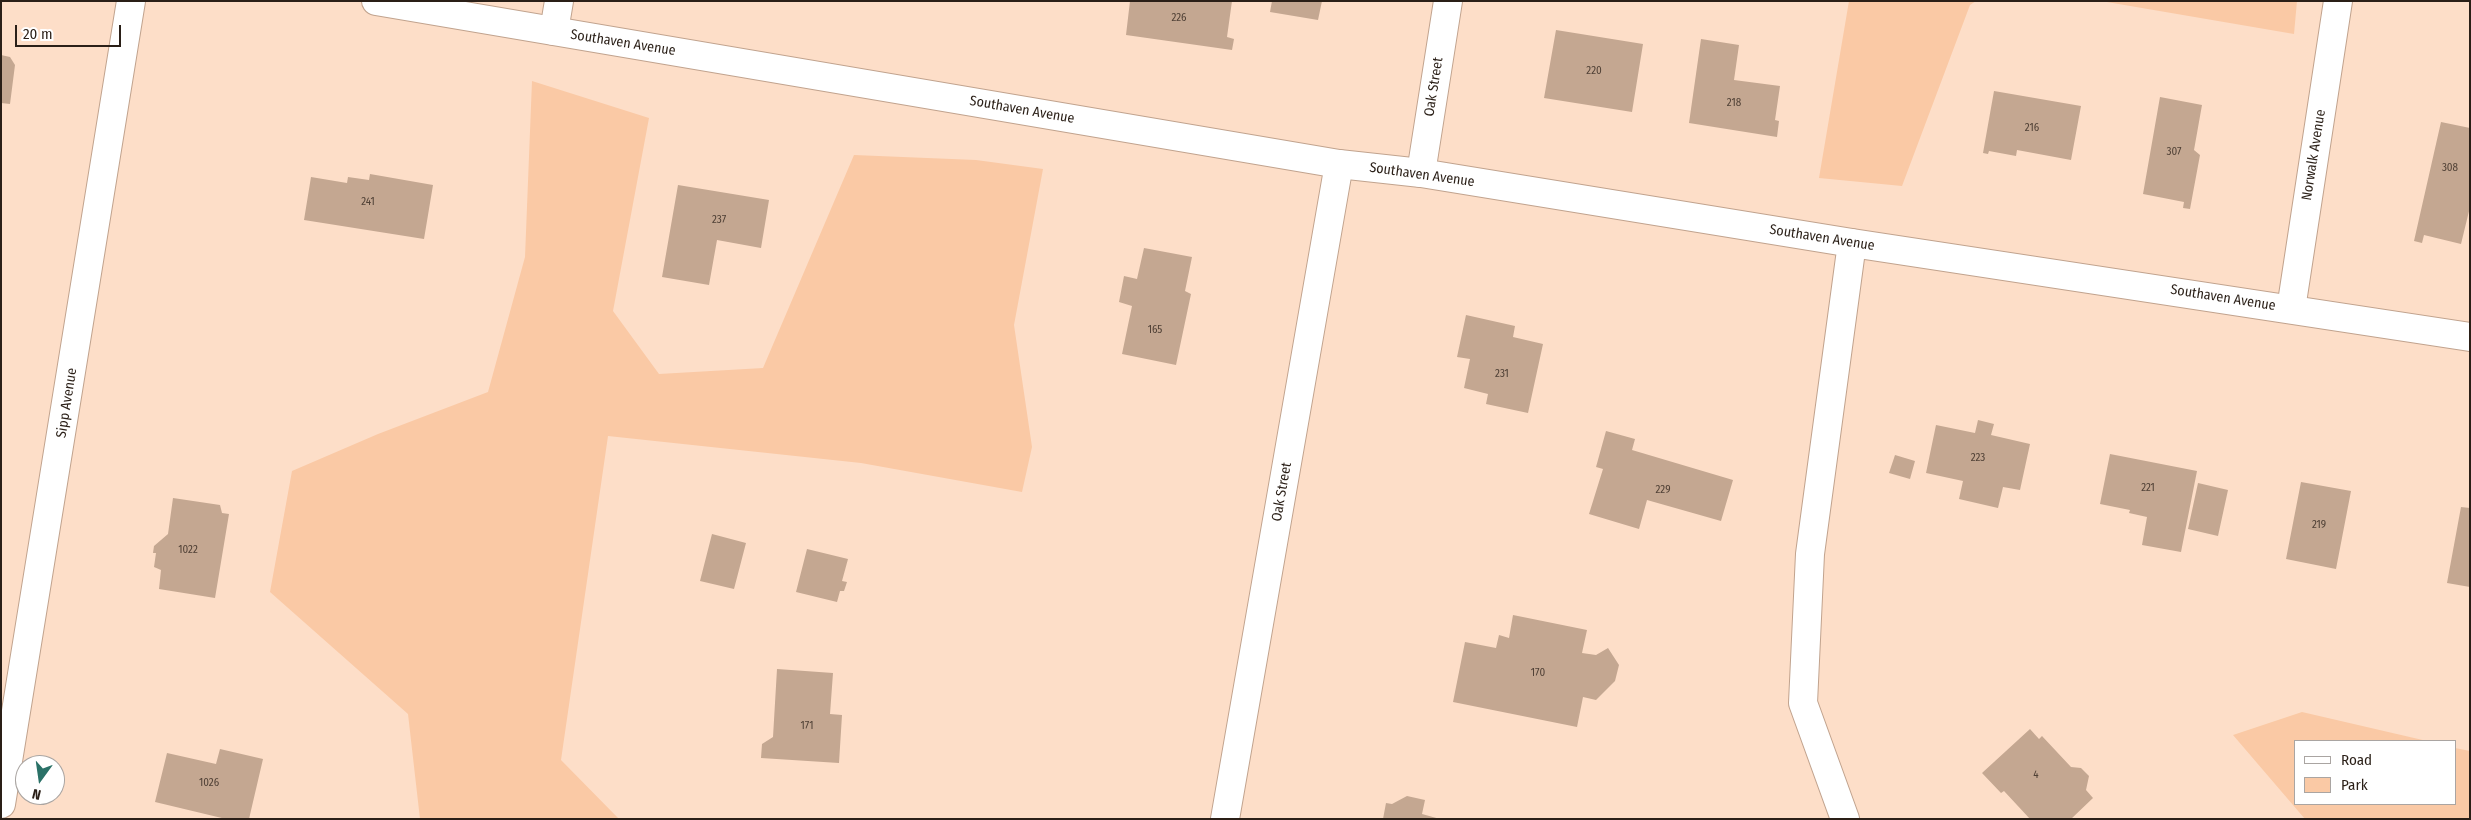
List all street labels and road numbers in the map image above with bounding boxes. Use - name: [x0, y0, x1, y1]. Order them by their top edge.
- street label: Southaven Avenue: [569, 26, 677, 60]
- street label: Oak Street: [1421, 56, 1447, 118]
- street label: Southaven Avenue: [968, 93, 1076, 127]
- street label: Norwalk Avenue: [2299, 108, 2329, 202]
- street label: Southaven Avenue: [1368, 159, 1476, 191]
- street label: Southaven Avenue: [1768, 221, 1876, 255]
- street label: Southaven Avenue: [2169, 281, 2277, 315]
- street label: Sipp Avenue: [53, 367, 81, 439]
- street label: Oak Street: [1269, 461, 1295, 523]

